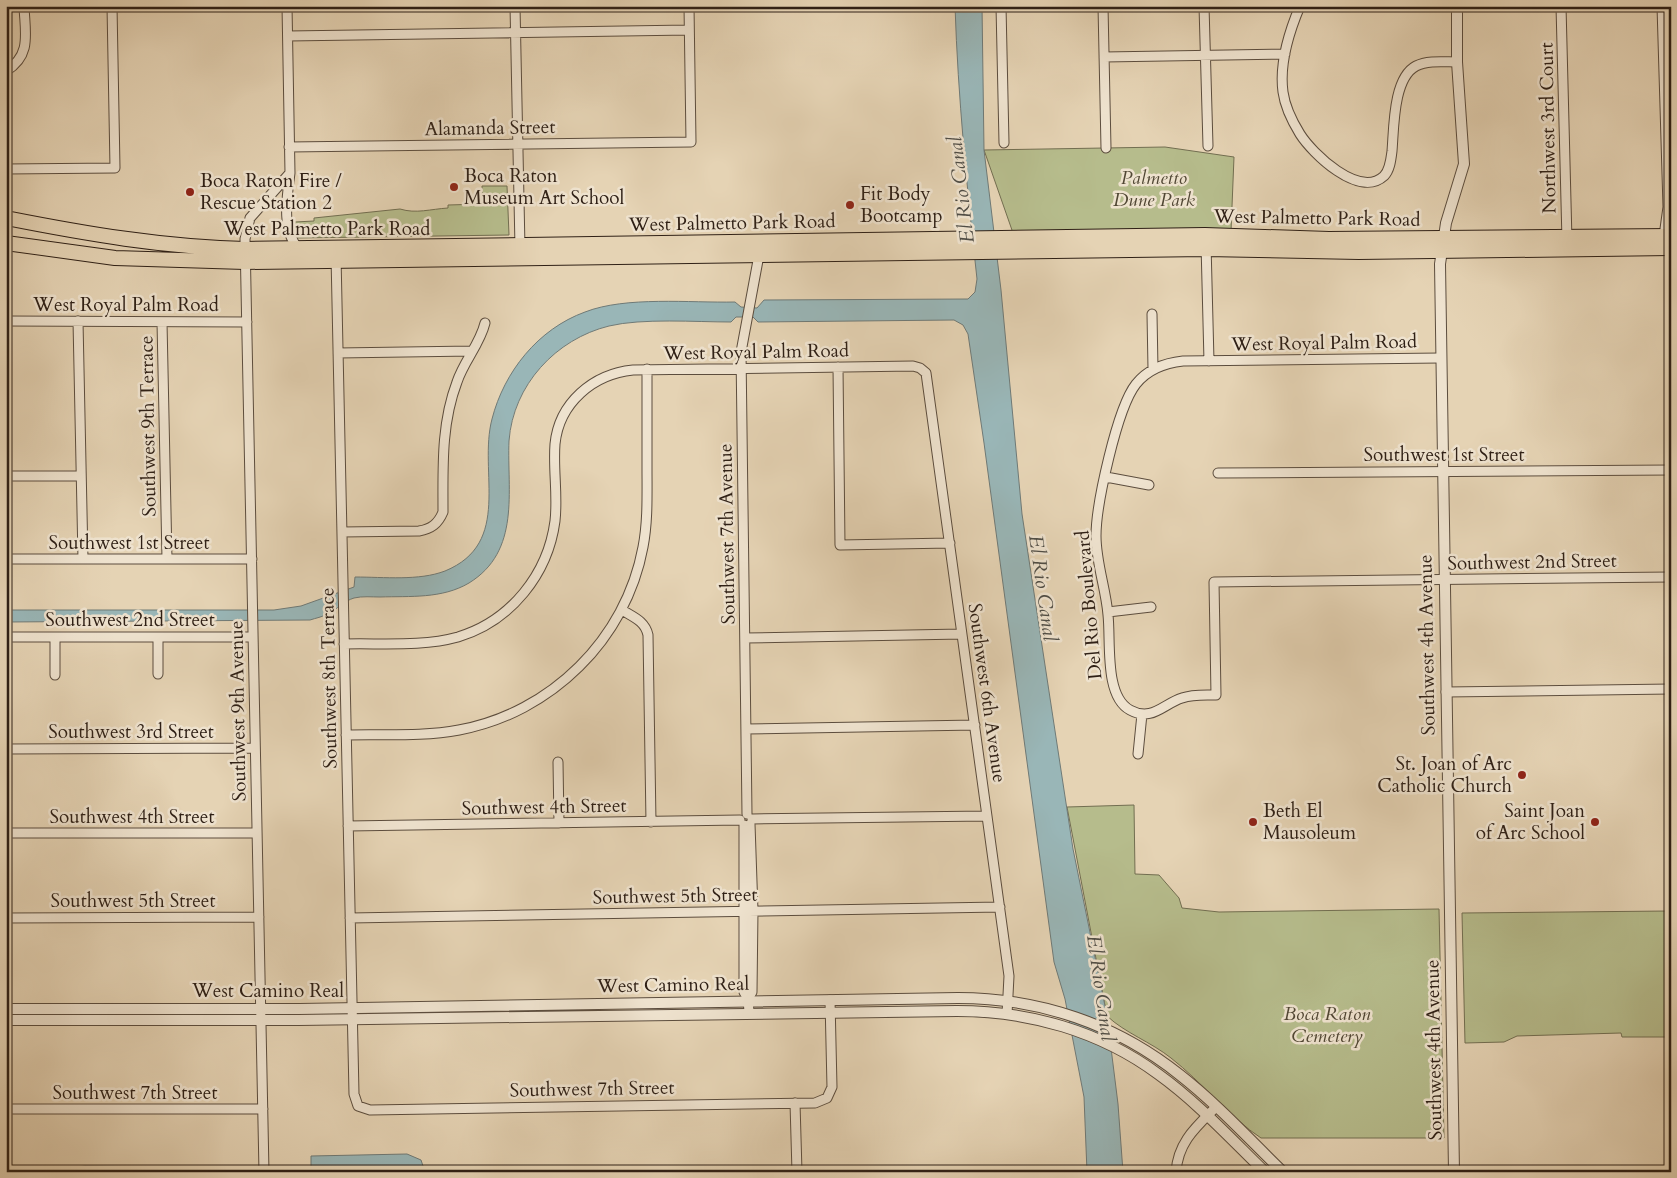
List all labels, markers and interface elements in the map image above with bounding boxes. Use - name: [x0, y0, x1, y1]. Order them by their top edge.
- street label: Northwest 3rd Court: [1534, 42, 1562, 214]
- street label: Alamanda Street: [424, 114, 556, 142]
- water label: El Rio Canal: [941, 135, 981, 245]
- place label: Boca Raton Museum Art School: [464, 163, 625, 211]
- park label: Palmetto Dune Park: [1113, 165, 1196, 213]
- place label: Boca Raton Fire / Rescue Station 2: [200, 168, 343, 216]
- marker: Boca Raton Museum Art School: [448, 181, 460, 193]
- place label: Fit Body Bootcamp: [860, 181, 943, 229]
- marker: Boca Raton Fire / Rescue Station 2: [184, 186, 196, 198]
- marker: Fit Body Bootcamp: [844, 199, 856, 211]
- street label: West Palmetto Park Road: [1212, 203, 1421, 233]
- street label: West Palmetto Park Road: [627, 208, 836, 238]
- street label: West Palmetto Park Road: [223, 216, 430, 242]
- street label: West Royal Palm Road: [32, 292, 219, 318]
- street label: West Royal Palm Road: [1230, 328, 1417, 358]
- street label: Southwest 9th Terrace: [133, 335, 163, 517]
- street label: West Royal Palm Road: [662, 337, 849, 367]
- street label: Southwest 1st Street: [1364, 442, 1524, 468]
- street label: Southwest 7th Avenue: [712, 443, 742, 625]
- street label: Del Rio Boulevard: [1070, 529, 1108, 681]
- street label: Southwest 1st Street: [49, 530, 209, 556]
- water label: El Rio Canal: [1022, 533, 1064, 643]
- street label: Southwest 2nd Street: [1447, 548, 1617, 576]
- street label: Southwest 4th Avenue: [1412, 554, 1442, 736]
- street label: Southwest 8th Terrace: [314, 587, 344, 769]
- street label: Southwest 6th Avenue: [962, 602, 1012, 784]
- street label: Southwest 2nd Street: [45, 607, 215, 633]
- street label: Southwest 9th Avenue: [223, 620, 253, 802]
- street label: Southwest 3rd Street: [48, 719, 214, 745]
- place label: St. Joan of Arc Catholic Church: [1377, 751, 1513, 799]
- marker: St. Joan of Arc Catholic Church: [1516, 769, 1528, 781]
- street label: Southwest 4th Street: [461, 793, 627, 821]
- place label: Beth El Mausoleum: [1263, 798, 1357, 846]
- place label: Saint Joan of Arc School: [1476, 798, 1585, 846]
- street label: Southwest 4th Street: [50, 804, 214, 830]
- marker: Beth El Mausoleum: [1247, 816, 1259, 828]
- marker: Saint Joan of Arc School: [1589, 816, 1601, 828]
- street label: Southwest 5th Street: [592, 882, 758, 910]
- street label: Southwest 5th Street: [51, 888, 215, 914]
- water label: El Rio Canal: [1080, 933, 1122, 1043]
- street label: Southwest 4th Avenue: [1419, 959, 1449, 1141]
- street label: West Camino Real: [596, 971, 749, 999]
- street label: West Camino Real: [191, 978, 344, 1004]
- park label: Boca Raton Cemetery: [1283, 1001, 1371, 1049]
- street label: Southwest 7th Street: [509, 1075, 675, 1103]
- street label: Southwest 7th Street: [53, 1080, 217, 1106]

